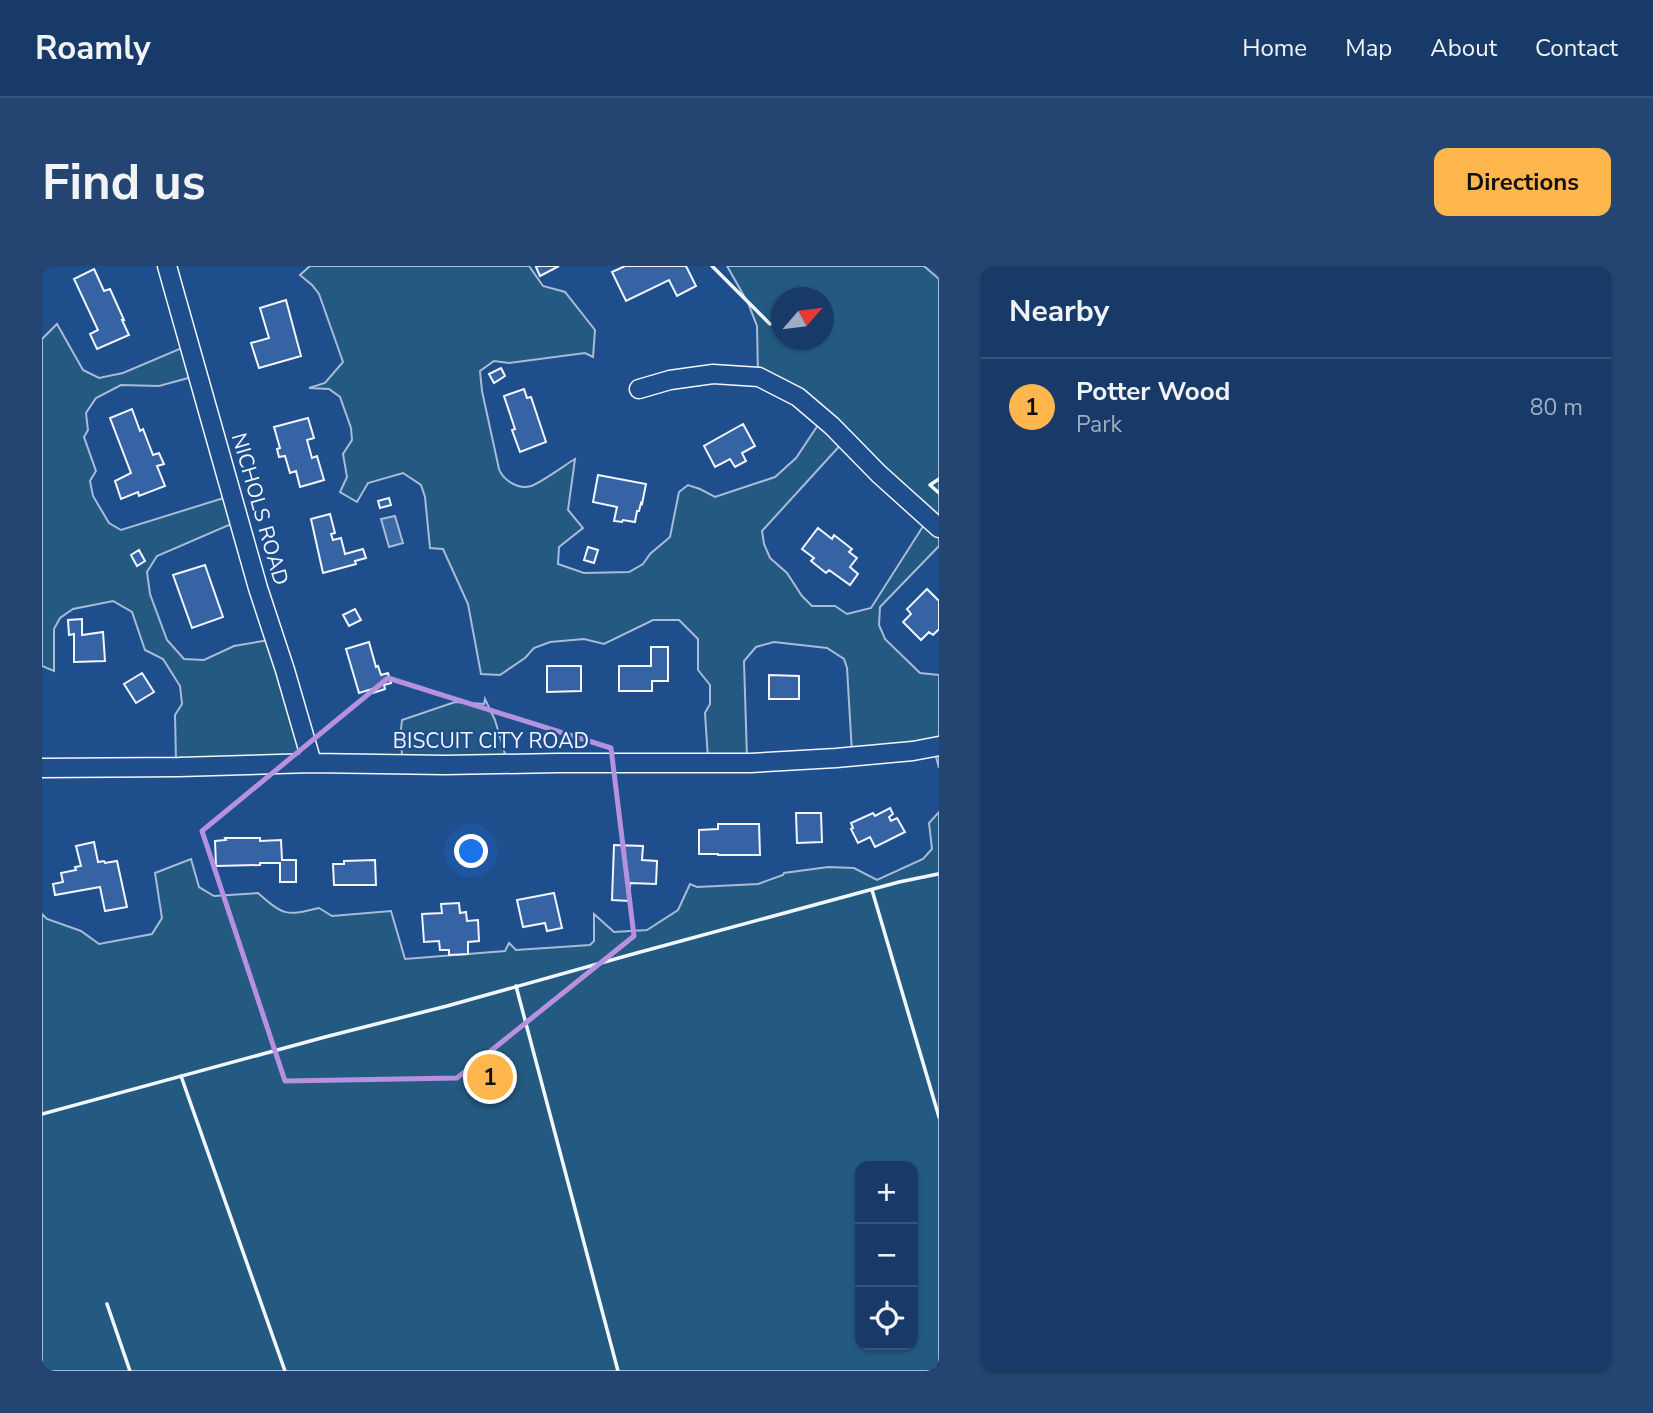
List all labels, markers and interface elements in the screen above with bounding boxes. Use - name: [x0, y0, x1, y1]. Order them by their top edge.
- text: Roamly: [35, 26, 151, 71]
- text: Home: [1242, 32, 1307, 64]
- text: Map: [1345, 32, 1392, 64]
- text: About: [1430, 32, 1497, 64]
- text: Contact: [1535, 32, 1618, 64]
- button: Directions: [1434, 148, 1611, 216]
- text: Find us: [42, 149, 206, 216]
- north arrow: [771, 287, 834, 350]
- text: Nearby: [1009, 291, 1109, 332]
- text: Potter Wood: [1076, 374, 1230, 409]
- text: 1: [1025, 392, 1039, 423]
- text: 80 m: [1530, 392, 1583, 423]
- text: Park: [1076, 409, 1122, 440]
- street label: NICHOLS ROAD: [225, 430, 295, 588]
- street label: BISCUIT CITY ROAD: [393, 727, 589, 755]
- your location: [454, 834, 488, 868]
- pin: 1: [467, 1051, 513, 1103]
- map controls: [855, 1161, 918, 1350]
- button: +: [855, 1161, 918, 1224]
- button: −: [855, 1224, 918, 1287]
- button: locate: [855, 1287, 918, 1350]

